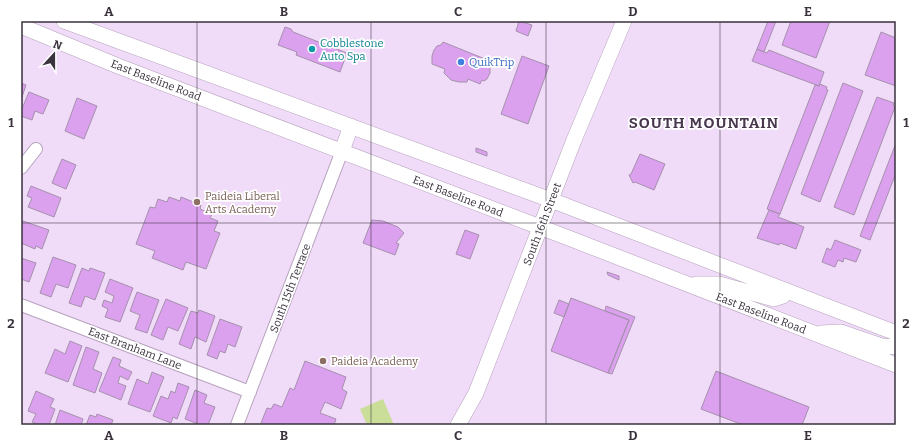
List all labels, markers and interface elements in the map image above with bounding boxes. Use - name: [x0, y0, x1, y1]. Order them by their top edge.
- text: A: [104, 4, 114, 19]
- text: B: [280, 4, 288, 19]
- text: C: [454, 4, 462, 19]
- text: D: [628, 4, 638, 19]
- text: E: [804, 4, 812, 19]
- north arrow: [34, 34, 74, 74]
- place label: Cobblestone Auto Spa: [320, 37, 383, 63]
- text: N: [51, 38, 64, 53]
- marker: Cobblestone Auto Spa: [307, 44, 317, 54]
- place label: QuikTrip: [469, 56, 515, 69]
- street label: East Baseline Road: [109, 57, 203, 104]
- marker: QuikTrip: [456, 57, 466, 67]
- district label: SOUTH MOUNTAIN: [629, 114, 779, 132]
- text: 1: [8, 115, 14, 130]
- text: 1: [903, 115, 909, 130]
- street label: East Baseline Road: [411, 173, 505, 220]
- street label: South 16th Street: [521, 181, 564, 267]
- place label: Paideia Liberal Arts Academy: [205, 190, 280, 216]
- marker: Paideia Liberal Arts Academy: [192, 197, 202, 207]
- street label: South 15th Terrace: [267, 242, 313, 335]
- street label: East Baseline Road: [714, 290, 808, 337]
- text: 2: [7, 316, 15, 331]
- text: 2: [902, 316, 910, 331]
- street label: East Branham Lane: [86, 325, 183, 372]
- place label: Paideia Academy: [331, 355, 418, 368]
- marker: Paideia Academy: [318, 356, 328, 366]
- text: A: [104, 428, 114, 443]
- text: B: [280, 428, 288, 443]
- text: C: [454, 428, 462, 443]
- text: D: [628, 428, 638, 443]
- text: E: [804, 428, 812, 443]

